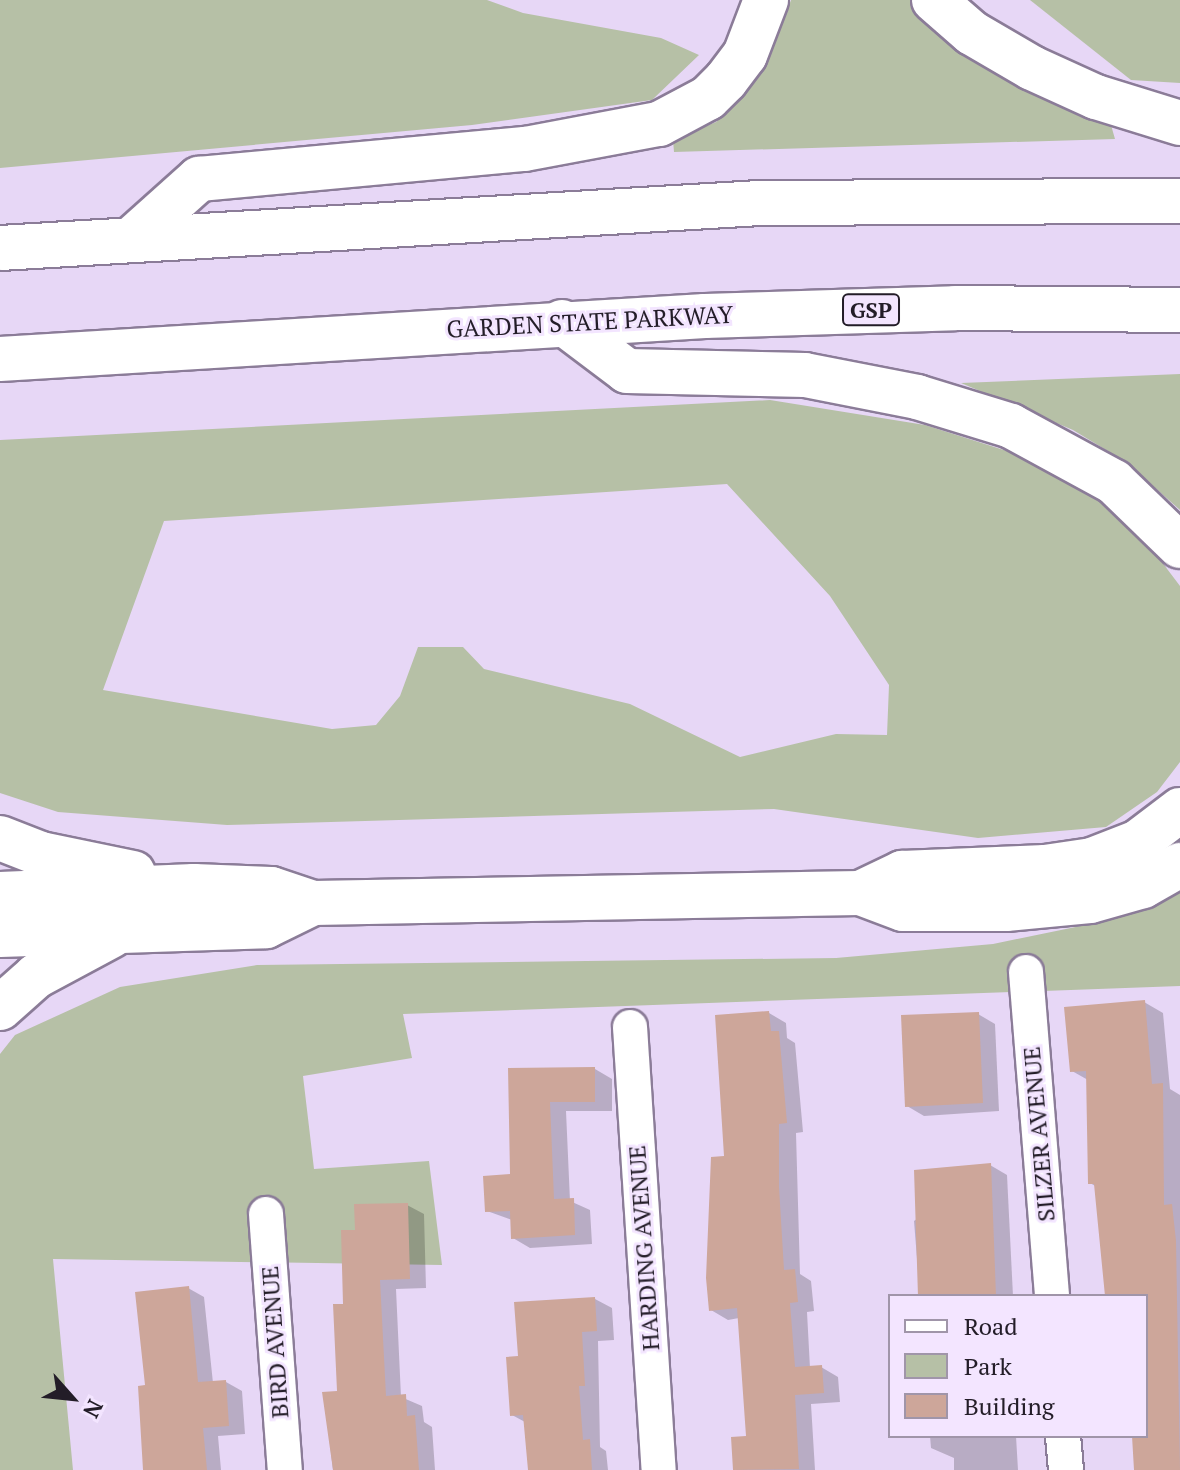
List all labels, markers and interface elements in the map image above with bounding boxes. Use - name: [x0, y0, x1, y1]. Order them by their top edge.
- road number: GSP: [841, 292, 901, 328]
- street label: GARDEN STATE PARKWAY: [446, 300, 734, 344]
- street label: SILZER AVENUE: [1017, 1045, 1061, 1223]
- street label: HARDING AVENUE: [622, 1144, 666, 1352]
- street label: BIRD AVENUE: [255, 1265, 295, 1419]
- legend: [888, 1294, 1148, 1438]
- text: Road: [964, 1310, 1018, 1342]
- text: Park: [964, 1350, 1012, 1382]
- north arrow: [32, 1358, 112, 1438]
- text: Building: [964, 1390, 1054, 1422]
- text: N: [77, 1395, 111, 1423]

